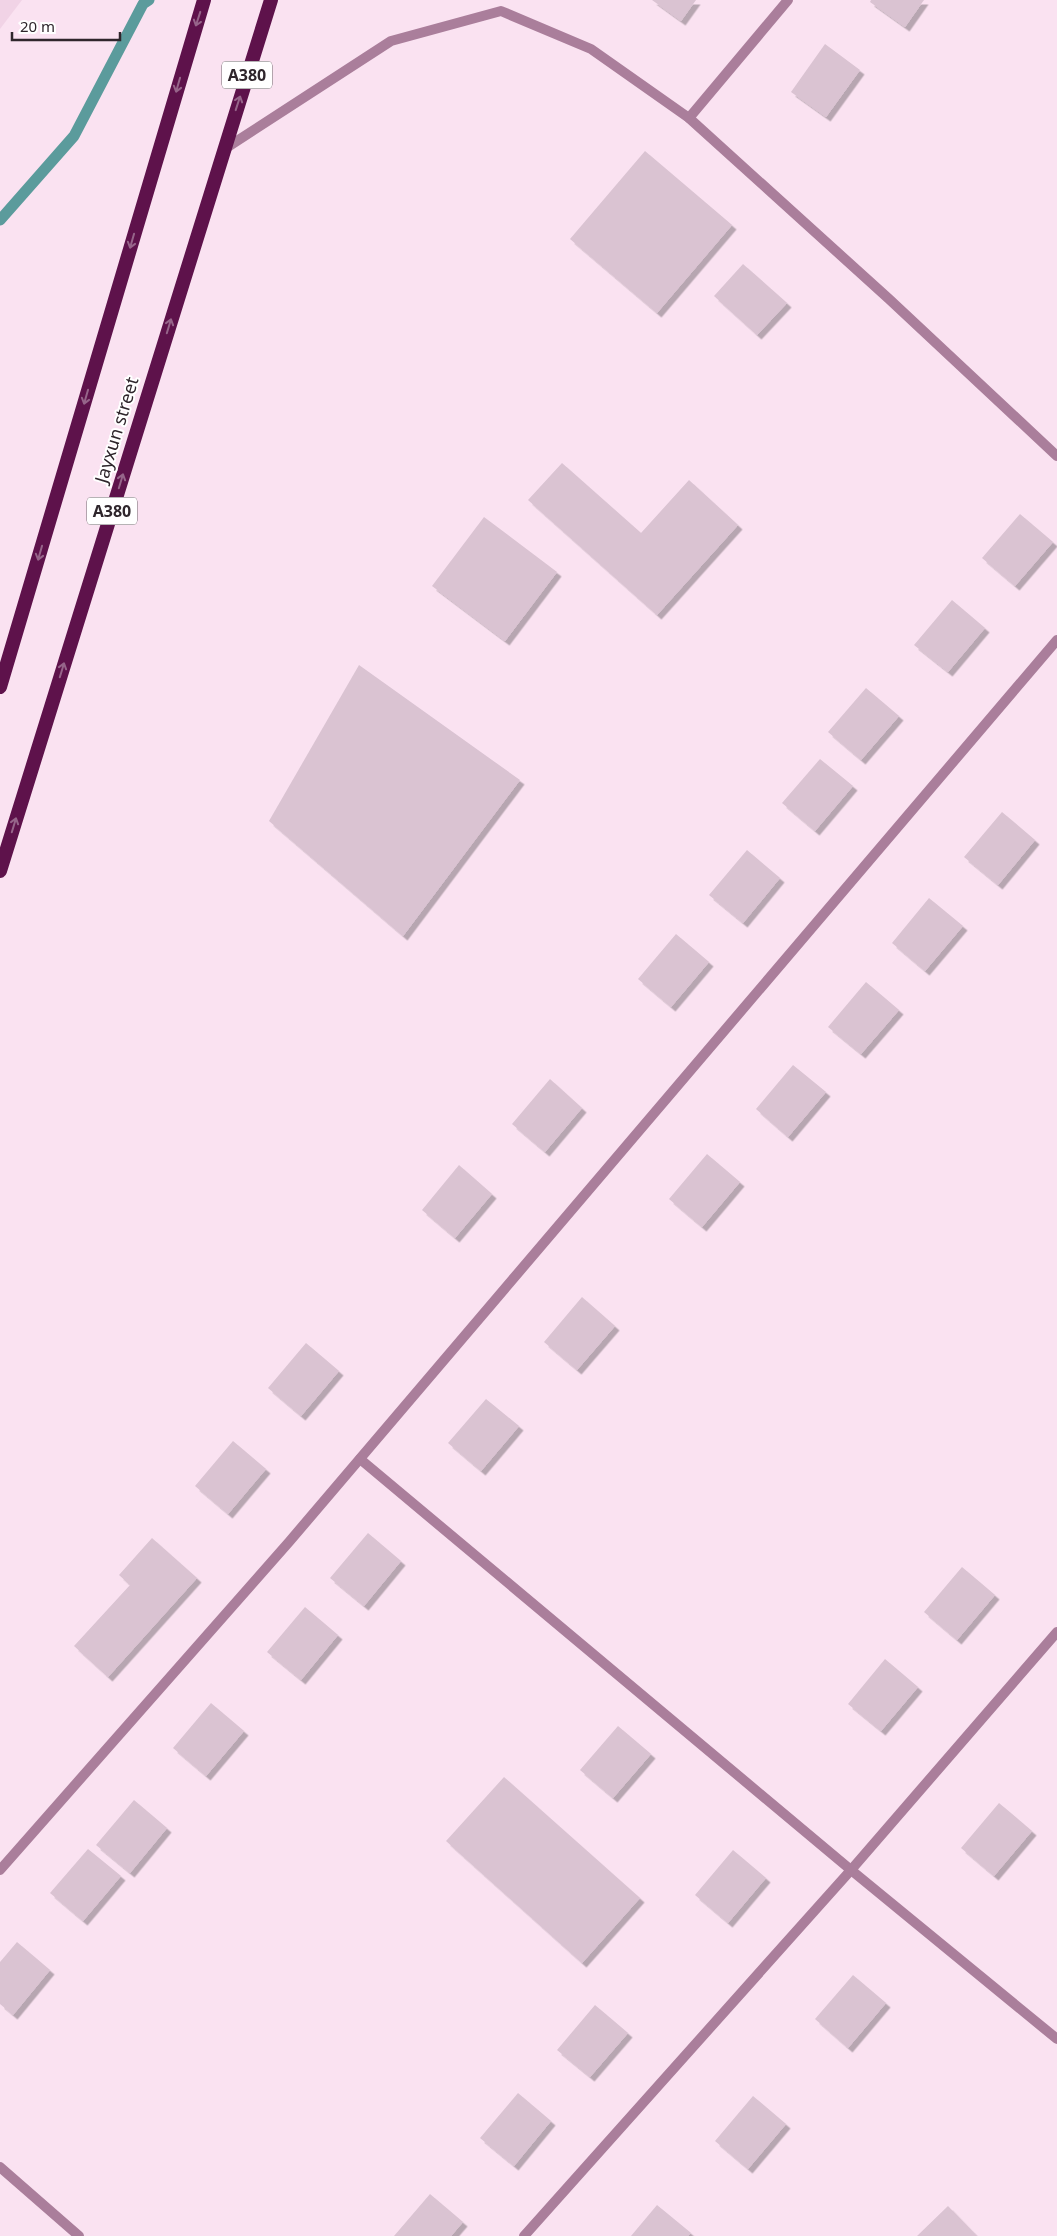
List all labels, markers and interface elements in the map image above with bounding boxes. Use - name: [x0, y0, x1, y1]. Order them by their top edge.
- scale bar: [12, 10, 120, 42]
- one-way arrow: [193, 11, 203, 27]
- text: 20 m: [20, 16, 55, 36]
- road number: A380: [222, 62, 272, 88]
- one-way arrow: [173, 77, 183, 93]
- one-way arrow: [234, 95, 244, 111]
- one-way arrow: [127, 233, 137, 249]
- one-way arrow: [165, 318, 174, 334]
- street label: Jayxun street: [88, 373, 144, 488]
- one-way arrow: [81, 389, 91, 405]
- one-way arrow: [116, 473, 126, 489]
- road number: A380: [87, 498, 137, 524]
- one-way arrow: [35, 544, 45, 560]
- one-way arrow: [58, 662, 68, 678]
- one-way arrow: [10, 817, 20, 833]

